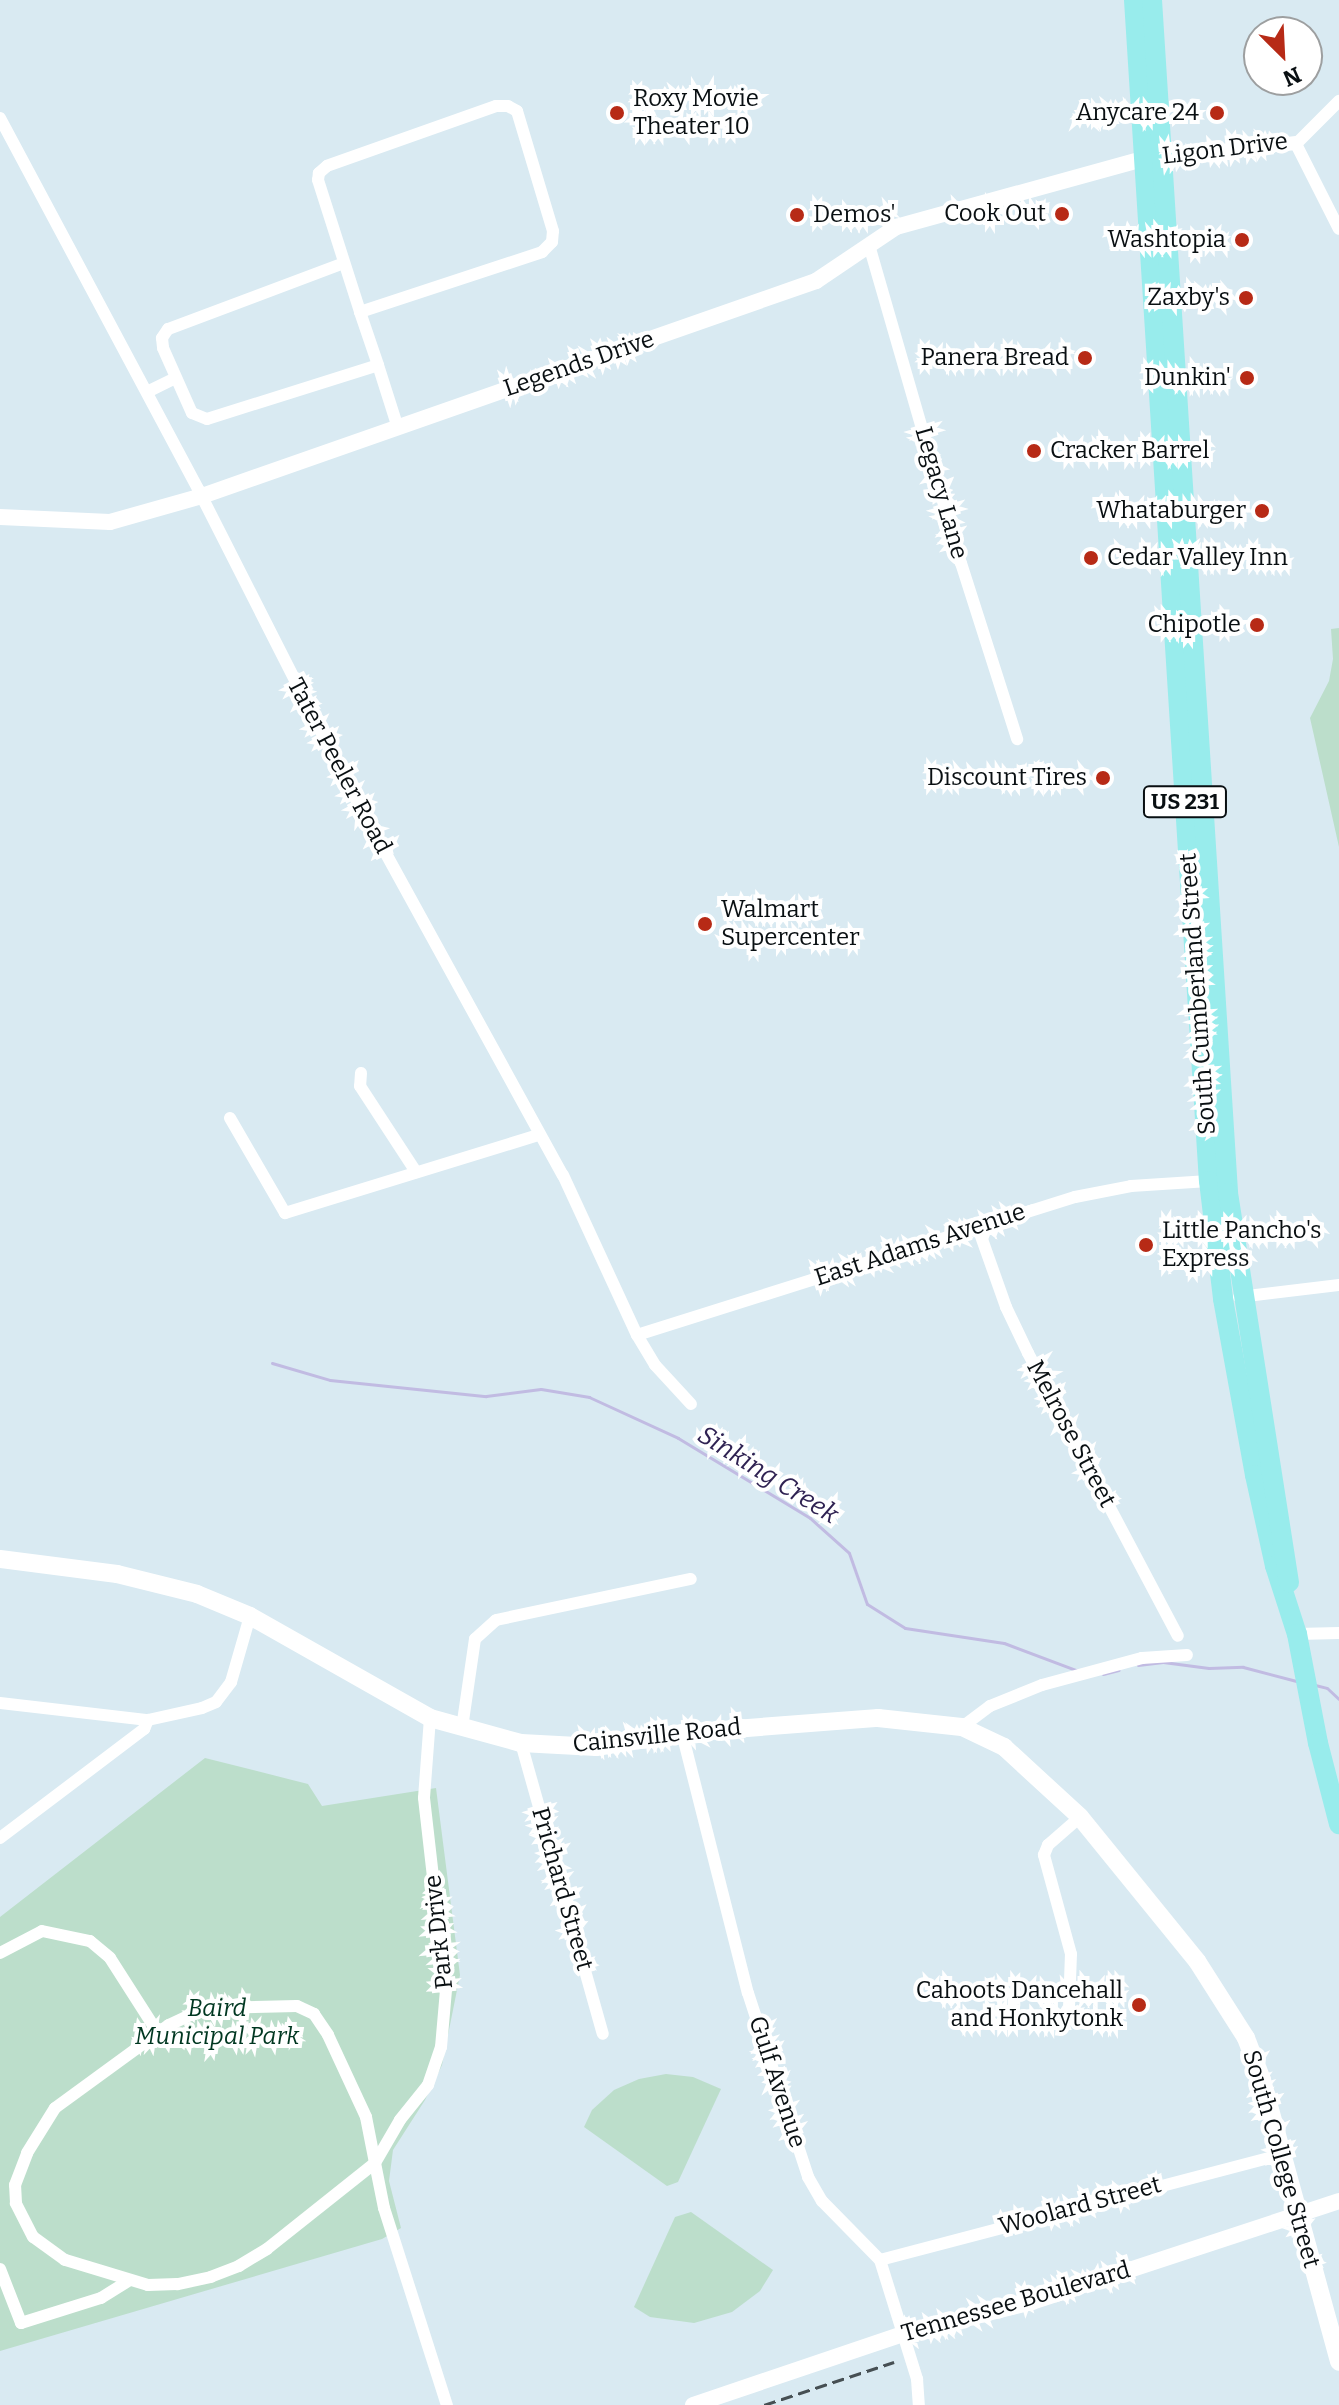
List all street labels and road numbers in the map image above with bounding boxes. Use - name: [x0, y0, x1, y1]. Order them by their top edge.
- street label: Ligon Drive: [1161, 127, 1289, 171]
- street label: Legends Drive: [500, 325, 658, 403]
- street label: Legacy Lane: [908, 424, 974, 562]
- street label: Tater Peeler Road: [281, 673, 397, 859]
- road number: US 231: [1141, 784, 1229, 820]
- street label: South Cumberland Street: [1174, 852, 1222, 1136]
- street label: East Adams Avenue: [811, 1197, 1029, 1293]
- street label: Melrose Street: [1020, 1356, 1122, 1512]
- street label: Cainsville Road: [571, 1713, 743, 1759]
- street label: Prichard Street: [525, 1804, 599, 1974]
- street label: Park Drive: [419, 1874, 459, 1990]
- street label: Gulf Avenue: [742, 2013, 812, 2151]
- street label: South College Street: [1236, 2047, 1326, 2271]
- street label: Woolard Street: [996, 2170, 1164, 2242]
- street label: Tennessee Boulevard: [898, 2256, 1134, 2348]

